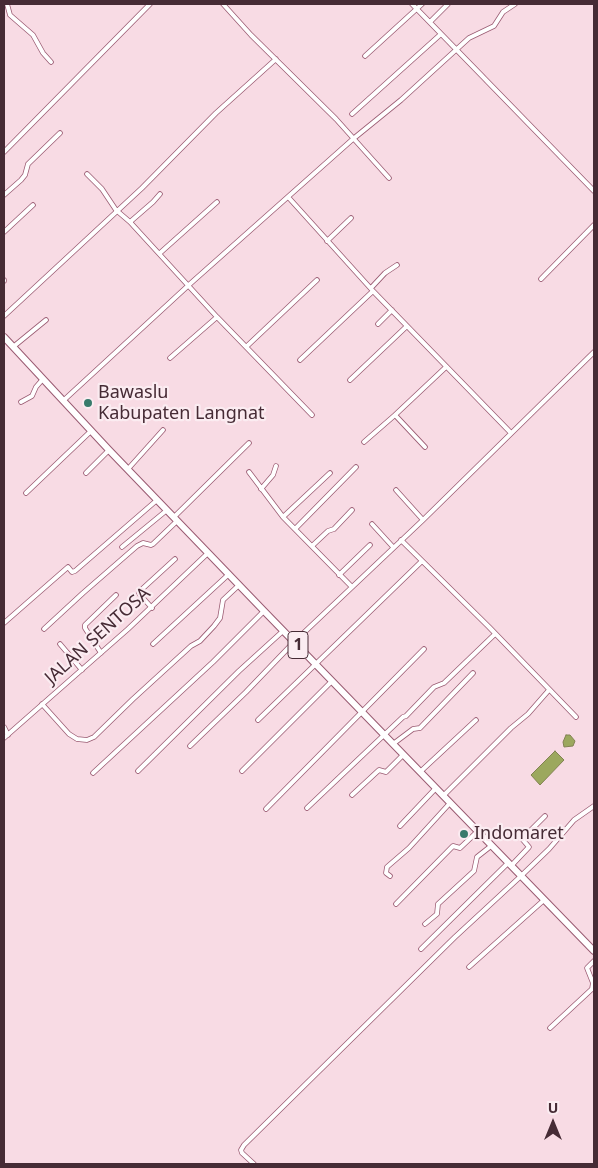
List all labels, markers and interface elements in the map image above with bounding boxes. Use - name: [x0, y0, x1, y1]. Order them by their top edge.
- place label: Bawaslu Kabupaten Langnat: [98, 382, 264, 424]
- marker: Bawaslu Kabupaten Langnat: [82, 397, 94, 409]
- street label: JALAN SENTOSA: [41, 583, 155, 689]
- road number: 1: [288, 632, 308, 658]
- place label: Indomaret: [474, 823, 564, 845]
- marker: Indomaret: [458, 828, 470, 840]
- north arrow: [528, 1098, 578, 1148]
- text: U: [548, 1098, 558, 1117]

